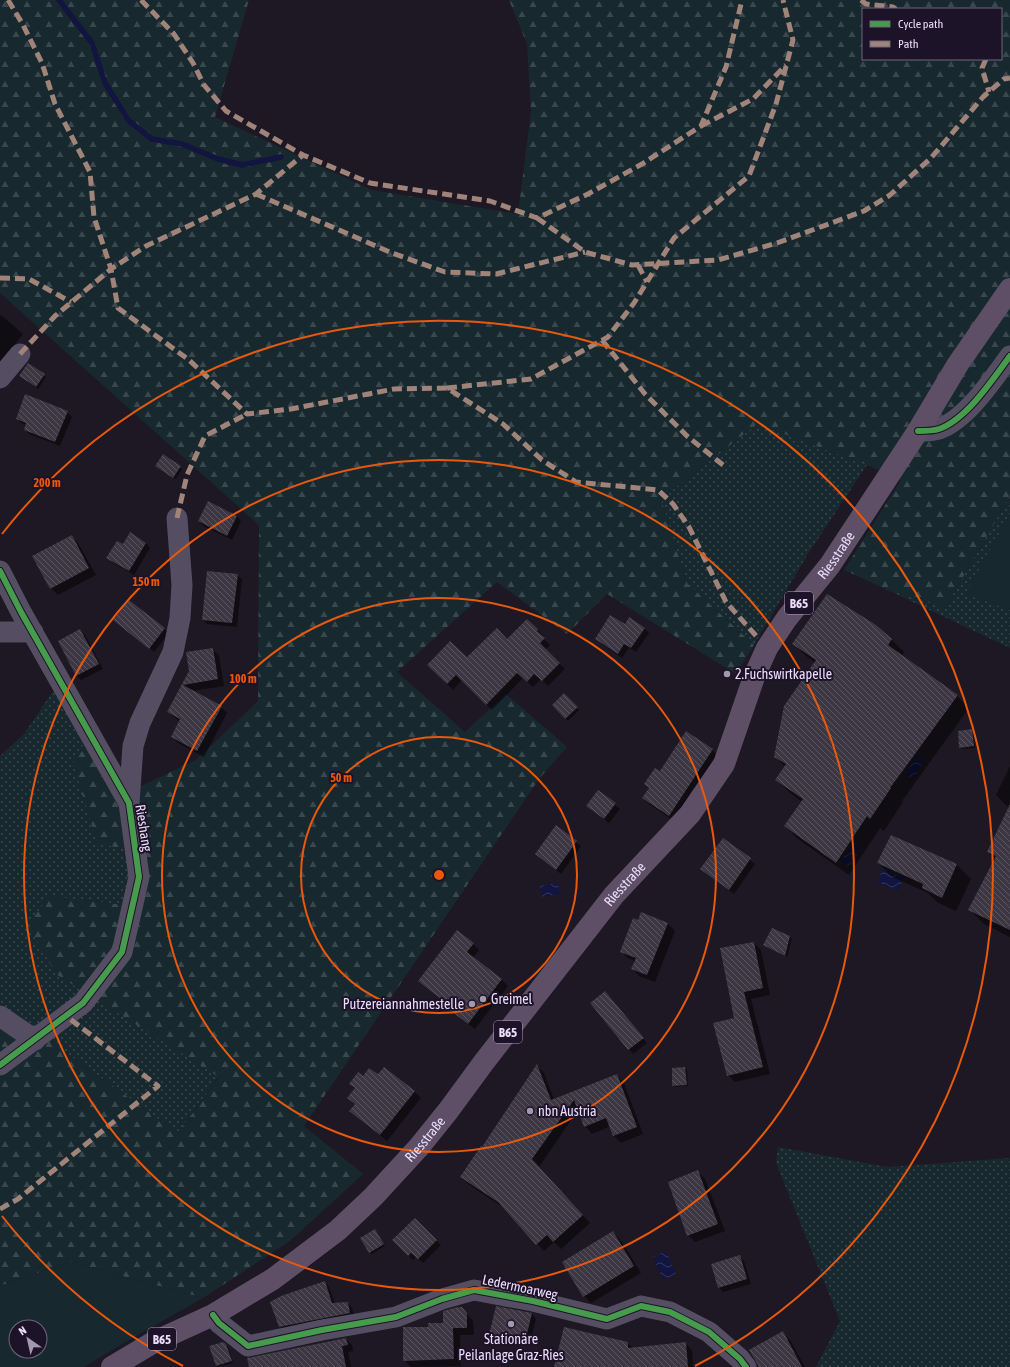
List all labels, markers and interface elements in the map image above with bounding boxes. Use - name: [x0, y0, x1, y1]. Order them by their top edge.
- legend: [862, 8, 1002, 60]
- text: Cycle path: [898, 17, 943, 31]
- text: Path: [898, 37, 919, 51]
- text: 200 m: [33, 476, 61, 490]
- street label: Riesstraße: [814, 528, 858, 582]
- text: 150 m: [132, 575, 160, 589]
- road number: B65: [785, 592, 813, 614]
- place label: 2.Fuchswirtkapelle: [735, 666, 832, 682]
- marker: 2.Fuchswirtkapelle: [722, 669, 732, 679]
- text: 100 m: [229, 672, 257, 686]
- text: 50 m: [330, 771, 352, 785]
- street label: Rieshang: [132, 803, 156, 853]
- street label: Riesstraße: [600, 859, 649, 909]
- centre of rings: [432, 868, 446, 882]
- place label: Greimel: [491, 991, 533, 1007]
- marker: Greimel: [478, 994, 488, 1004]
- place label: Putzereiannahmestelle: [343, 996, 464, 1012]
- marker: Putzereiannahmestelle: [467, 999, 477, 1009]
- road number: B65: [494, 1021, 522, 1043]
- place label: nbn Austria: [538, 1103, 597, 1119]
- marker: nbn Austria: [525, 1106, 535, 1116]
- street label: Riesstraße: [402, 1113, 448, 1165]
- street label: Ledermoarweg: [481, 1271, 559, 1303]
- north arrow: [8, 1319, 48, 1359]
- marker: Stationäre Peilanlage Graz-Ries: [506, 1319, 516, 1329]
- text: N: [16, 1324, 28, 1338]
- road number: B65: [148, 1328, 176, 1350]
- place label: Stationäre Peilanlage Graz-Ries: [458, 1331, 564, 1363]

